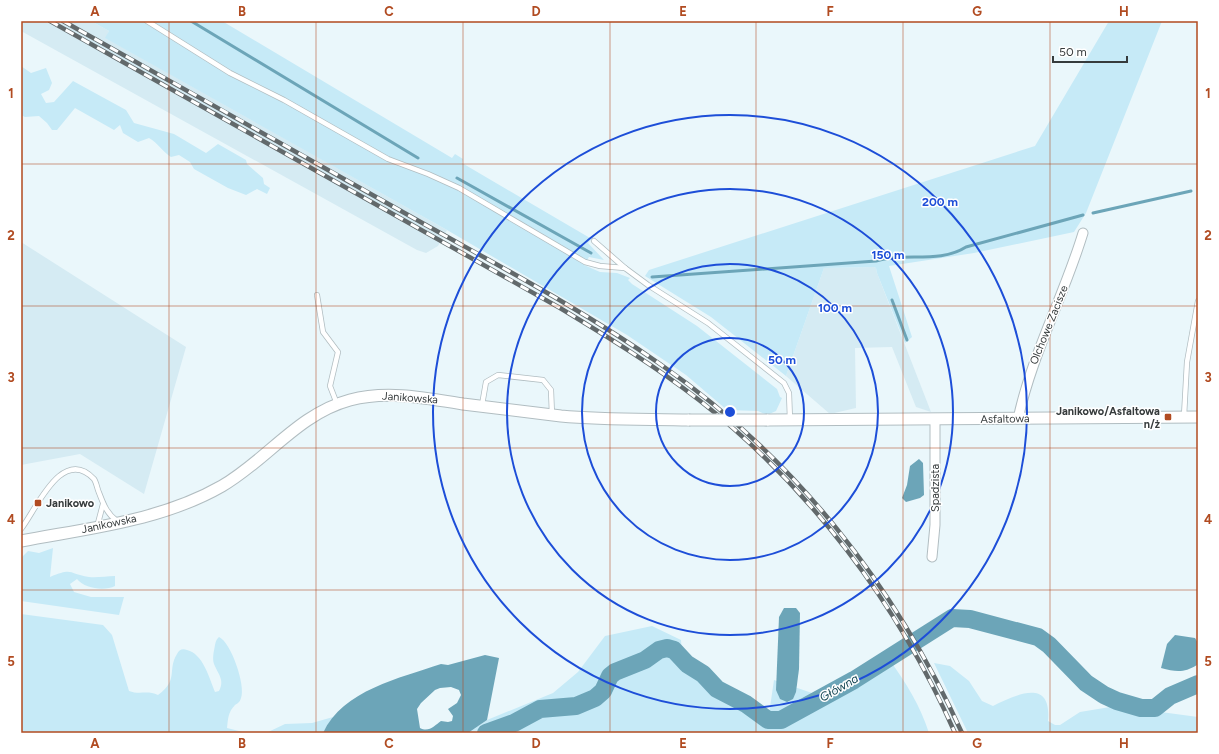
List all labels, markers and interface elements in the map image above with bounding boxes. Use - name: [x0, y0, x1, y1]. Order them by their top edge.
- text: A: [90, 4, 100, 19]
- text: B: [238, 4, 246, 19]
- text: C: [384, 4, 394, 19]
- text: D: [531, 4, 541, 19]
- text: E: [679, 4, 687, 19]
- text: F: [826, 4, 834, 19]
- text: G: [972, 4, 982, 19]
- text: H: [1119, 4, 1129, 19]
- scale bar: [1053, 38, 1127, 64]
- text: 50 m: [1059, 45, 1087, 59]
- text: 1: [8, 86, 14, 101]
- text: 1: [1205, 86, 1211, 101]
- text: 200 m: [922, 195, 958, 209]
- text: 2: [7, 228, 15, 243]
- text: 2: [1204, 228, 1212, 243]
- text: 150 m: [871, 248, 905, 262]
- street label: Olchowe Zacisze: [1027, 284, 1071, 366]
- text: 100 m: [818, 301, 852, 315]
- text: 50 m: [768, 353, 796, 367]
- text: 3: [7, 370, 15, 385]
- text: 3: [1204, 370, 1212, 385]
- street label: Janikowska: [382, 390, 438, 406]
- centre of rings: [723, 405, 737, 419]
- place label: Janikowo/Asfaltowa n/ż: [1056, 405, 1160, 431]
- street label: Asfaltowa: [980, 412, 1030, 426]
- marker: Janikowo/Asfaltowa n/ż: [1163, 412, 1173, 422]
- street label: Spadzista: [929, 464, 942, 512]
- place label: Janikowo: [46, 497, 95, 510]
- marker: Janikowo: [33, 498, 43, 508]
- text: 4: [7, 512, 15, 527]
- street label: Janikowska: [80, 512, 138, 536]
- text: 4: [1204, 512, 1212, 527]
- text: 5: [7, 654, 15, 669]
- text: 5: [1204, 654, 1212, 669]
- water label: Główna: [817, 671, 861, 705]
- text: A: [90, 736, 100, 751]
- text: B: [238, 736, 246, 751]
- text: C: [384, 736, 394, 751]
- text: D: [531, 736, 541, 751]
- text: E: [679, 736, 687, 751]
- text: F: [826, 736, 834, 751]
- text: G: [972, 736, 982, 751]
- text: H: [1119, 736, 1129, 751]

